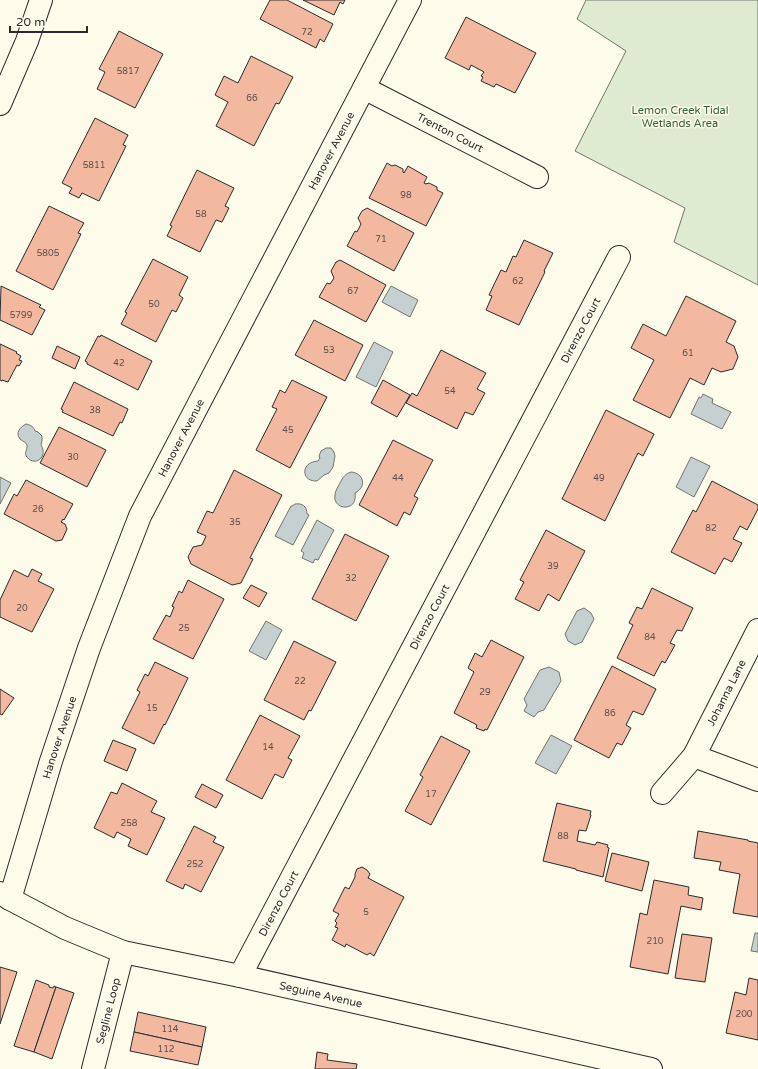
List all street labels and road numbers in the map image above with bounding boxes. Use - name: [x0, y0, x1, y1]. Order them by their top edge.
- street label: Hanover Avenue: [306, 110, 357, 192]
- street label: Trenton Court: [415, 110, 485, 155]
- street label: Direnzo Court: [558, 295, 603, 365]
- street label: Hanover Avenue: [156, 397, 207, 479]
- street label: Direnzo Court: [407, 582, 452, 652]
- street label: Johanna Lane: [704, 658, 749, 728]
- street label: Hanover Avenue: [40, 694, 79, 780]
- street label: Direnzo Court: [256, 869, 301, 939]
- street label: Segline Loop: [94, 976, 123, 1046]
- street label: Seguine Avenue: [278, 979, 364, 1010]

